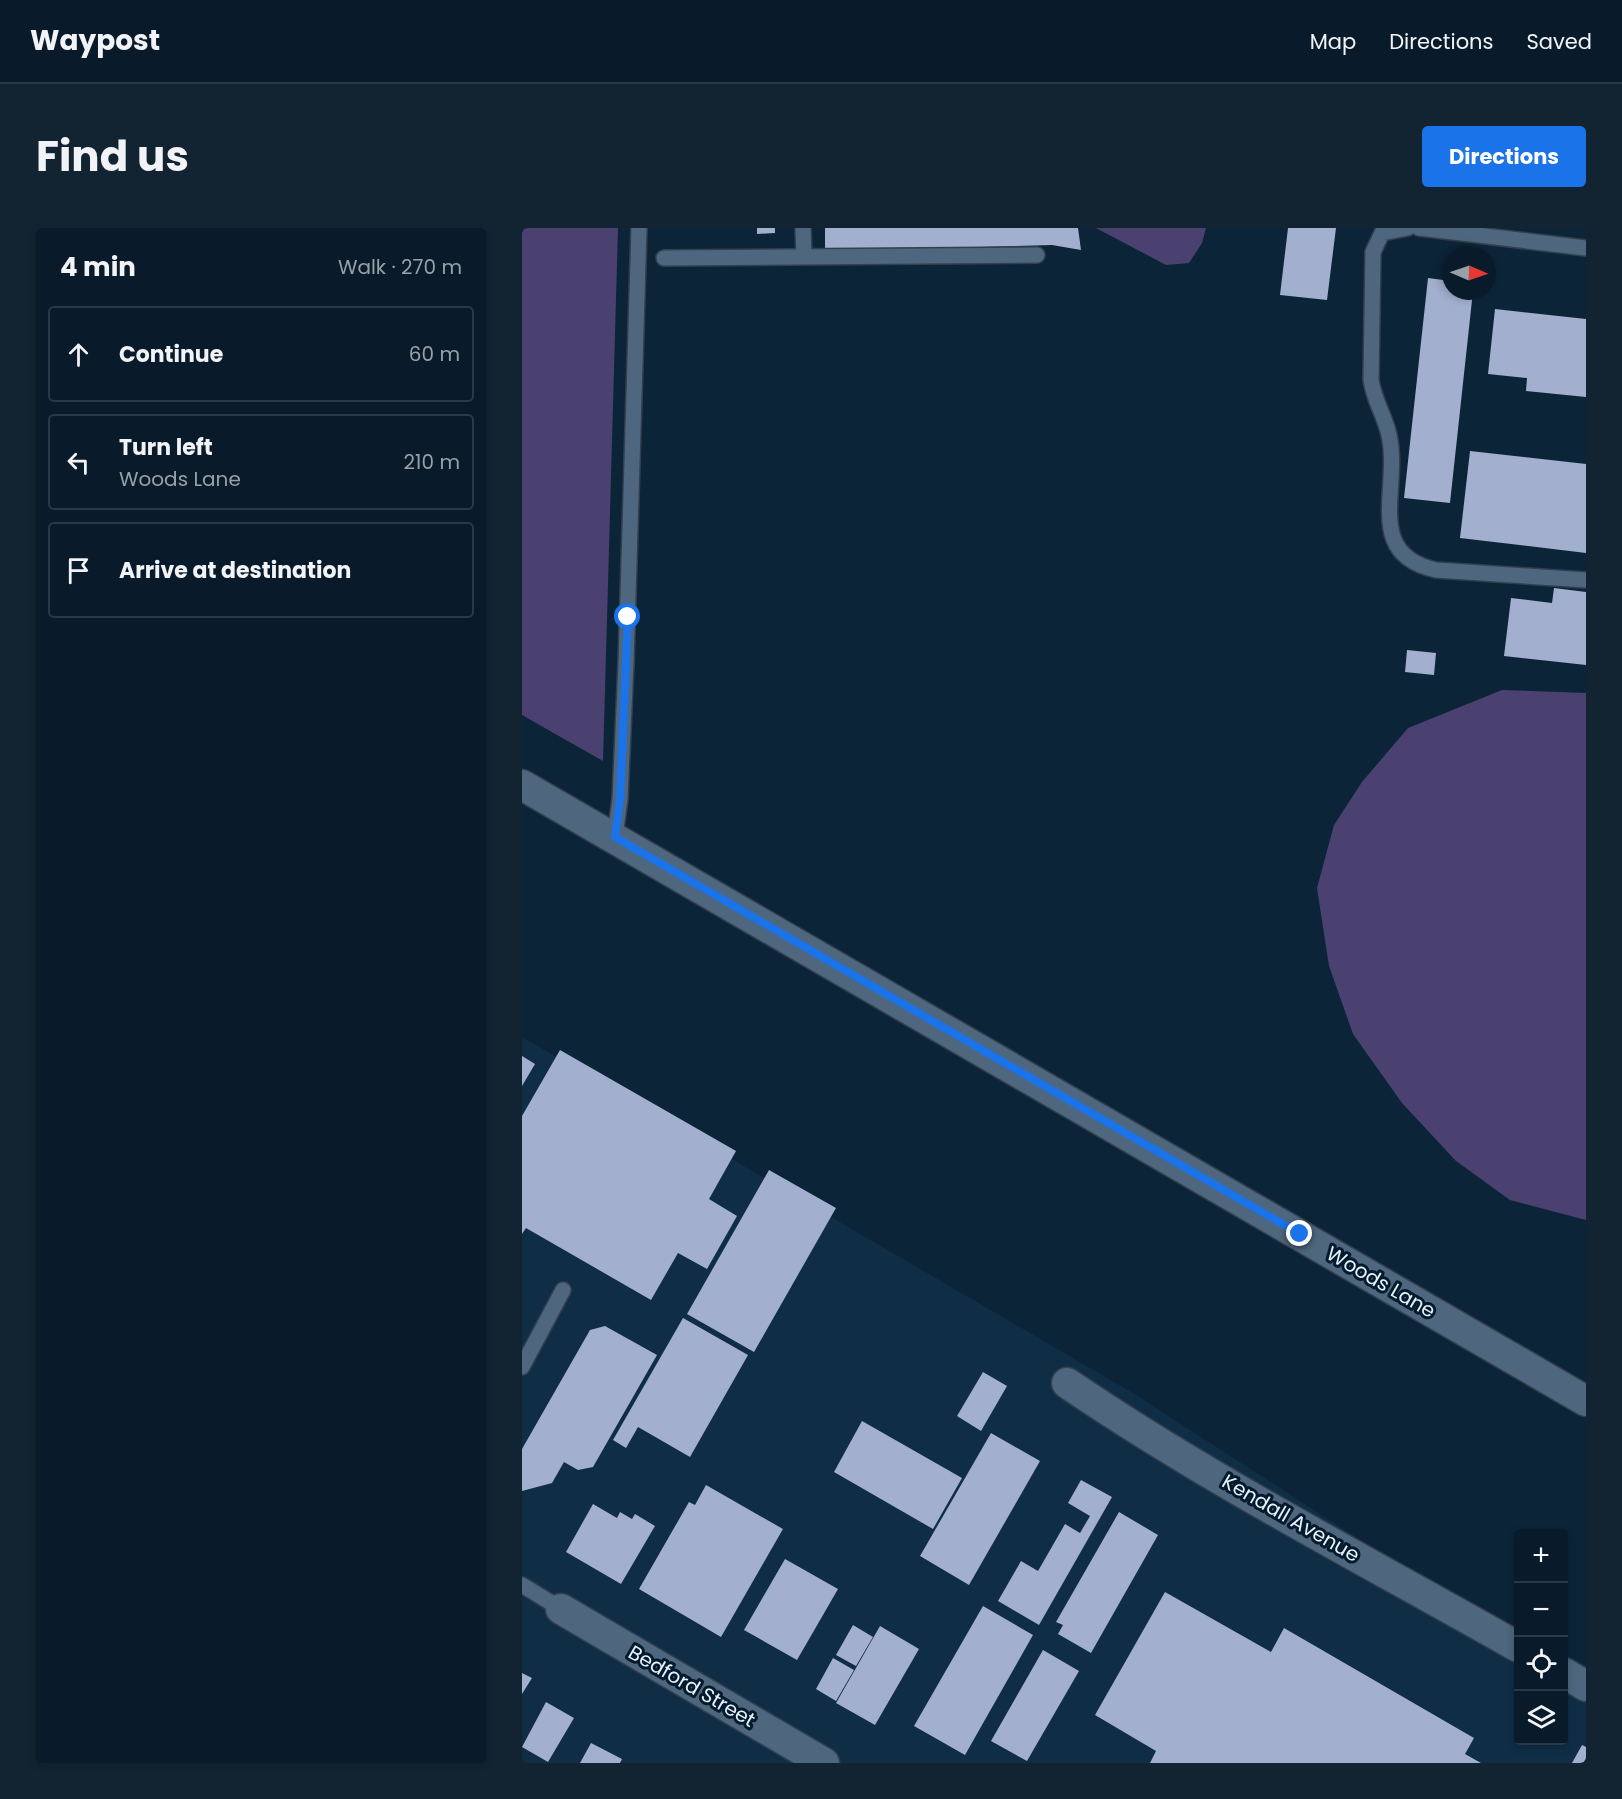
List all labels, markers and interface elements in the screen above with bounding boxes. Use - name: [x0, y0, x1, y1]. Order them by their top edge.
- text: Waypost: [30, 21, 160, 60]
- text: Map: [1310, 27, 1356, 56]
- text: Directions: [1389, 27, 1493, 56]
- text: Saved: [1526, 27, 1592, 56]
- button: Directions: [1422, 126, 1586, 187]
- text: Find us: [36, 127, 189, 186]
- north arrow: [1442, 246, 1496, 300]
- text: 4 min: [60, 249, 136, 285]
- text: Walk · 270 m: [338, 253, 462, 281]
- icon: ahead: [62, 338, 95, 371]
- text: Continue: [119, 339, 223, 370]
- text: 60 m: [409, 340, 460, 368]
- text: Turn left: [119, 432, 213, 463]
- icon: left: [62, 446, 95, 479]
- text: 210 m: [404, 448, 460, 476]
- text: Woods Lane: [119, 465, 241, 493]
- icon: arrive: [62, 554, 95, 587]
- text: Arrive at destination: [119, 555, 351, 586]
- route start: [614, 603, 640, 629]
- route end: [1286, 1220, 1312, 1246]
- street label: Woods Lane: [1321, 1239, 1441, 1325]
- street label: Kendall Avenue: [1217, 1467, 1365, 1569]
- map controls: [1514, 1529, 1568, 1745]
- button: +: [1514, 1529, 1568, 1583]
- button: −: [1514, 1583, 1568, 1637]
- button: locate: [1514, 1637, 1568, 1691]
- street label: Bedford Street: [623, 1638, 761, 1734]
- button: layers: [1514, 1691, 1568, 1745]

